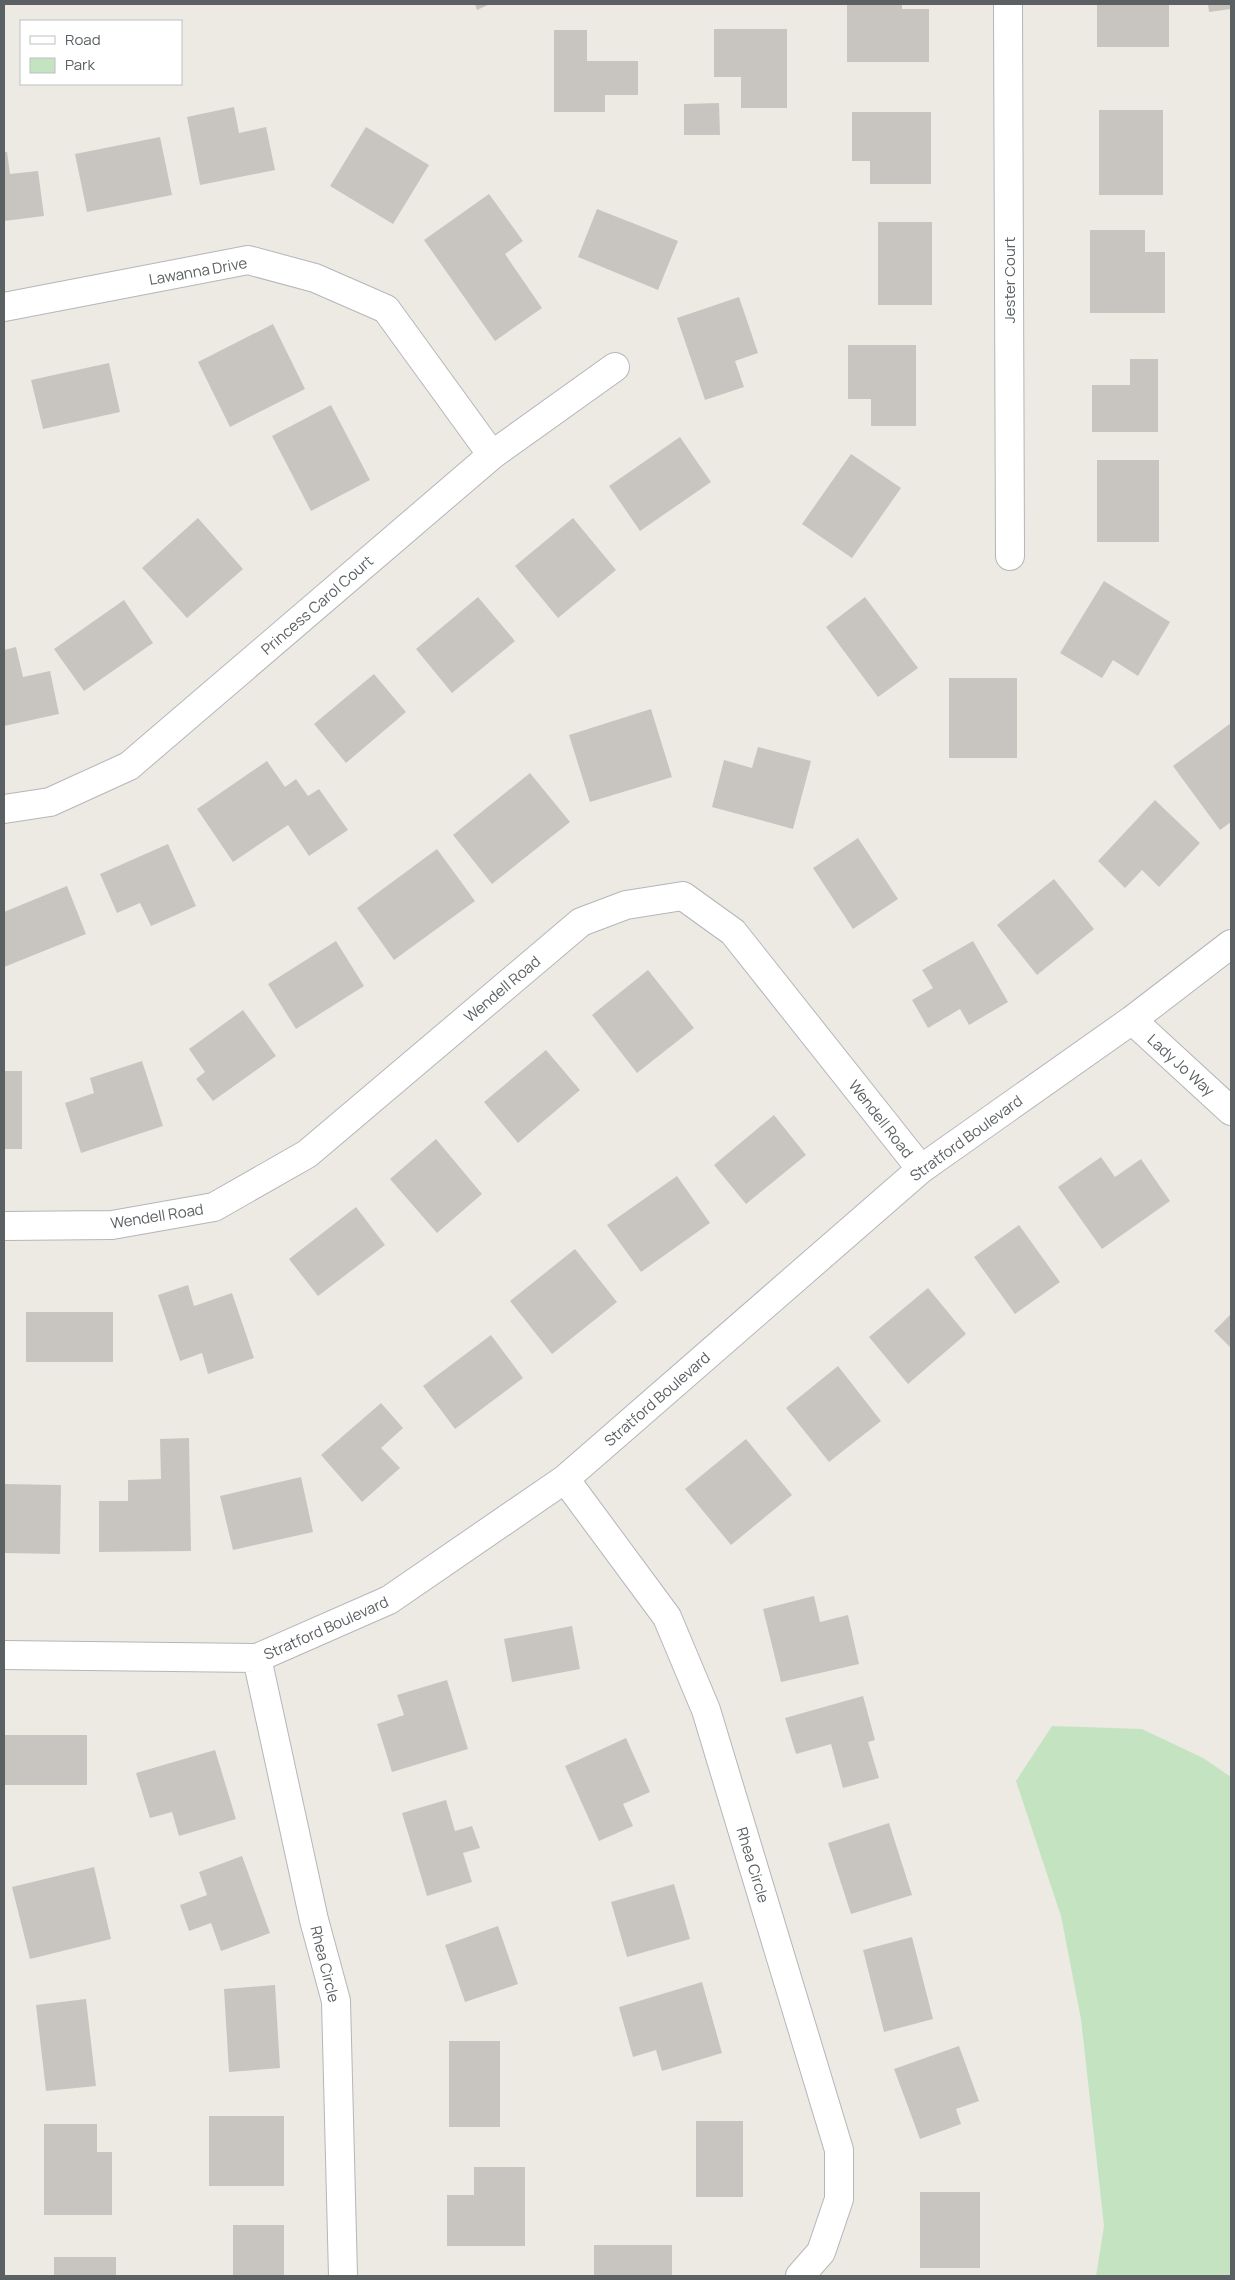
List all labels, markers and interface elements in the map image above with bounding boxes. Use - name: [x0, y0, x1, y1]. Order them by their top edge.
- legend: [20, 20, 182, 85]
- text: Road: [65, 29, 101, 50]
- text: Park: [65, 54, 95, 75]
- street label: Jester Court: [999, 237, 1020, 323]
- street label: Lawanna Drive: [147, 252, 249, 290]
- street label: Princess Carol Court: [257, 550, 377, 660]
- street label: Wendell Road: [459, 951, 545, 1027]
- street label: Lady Jo Way: [1143, 1029, 1219, 1101]
- street label: Wendell Road: [844, 1076, 918, 1162]
- street label: Stratford Boulevard: [905, 1090, 1027, 1186]
- street label: Wendell Road: [109, 1198, 205, 1234]
- street label: Stratford Boulevard: [599, 1347, 715, 1451]
- street label: Stratford Boulevard: [260, 1591, 392, 1665]
- street label: Rhea Circle: [732, 1825, 775, 1906]
- street label: Rhea Circle: [305, 1924, 345, 2005]

